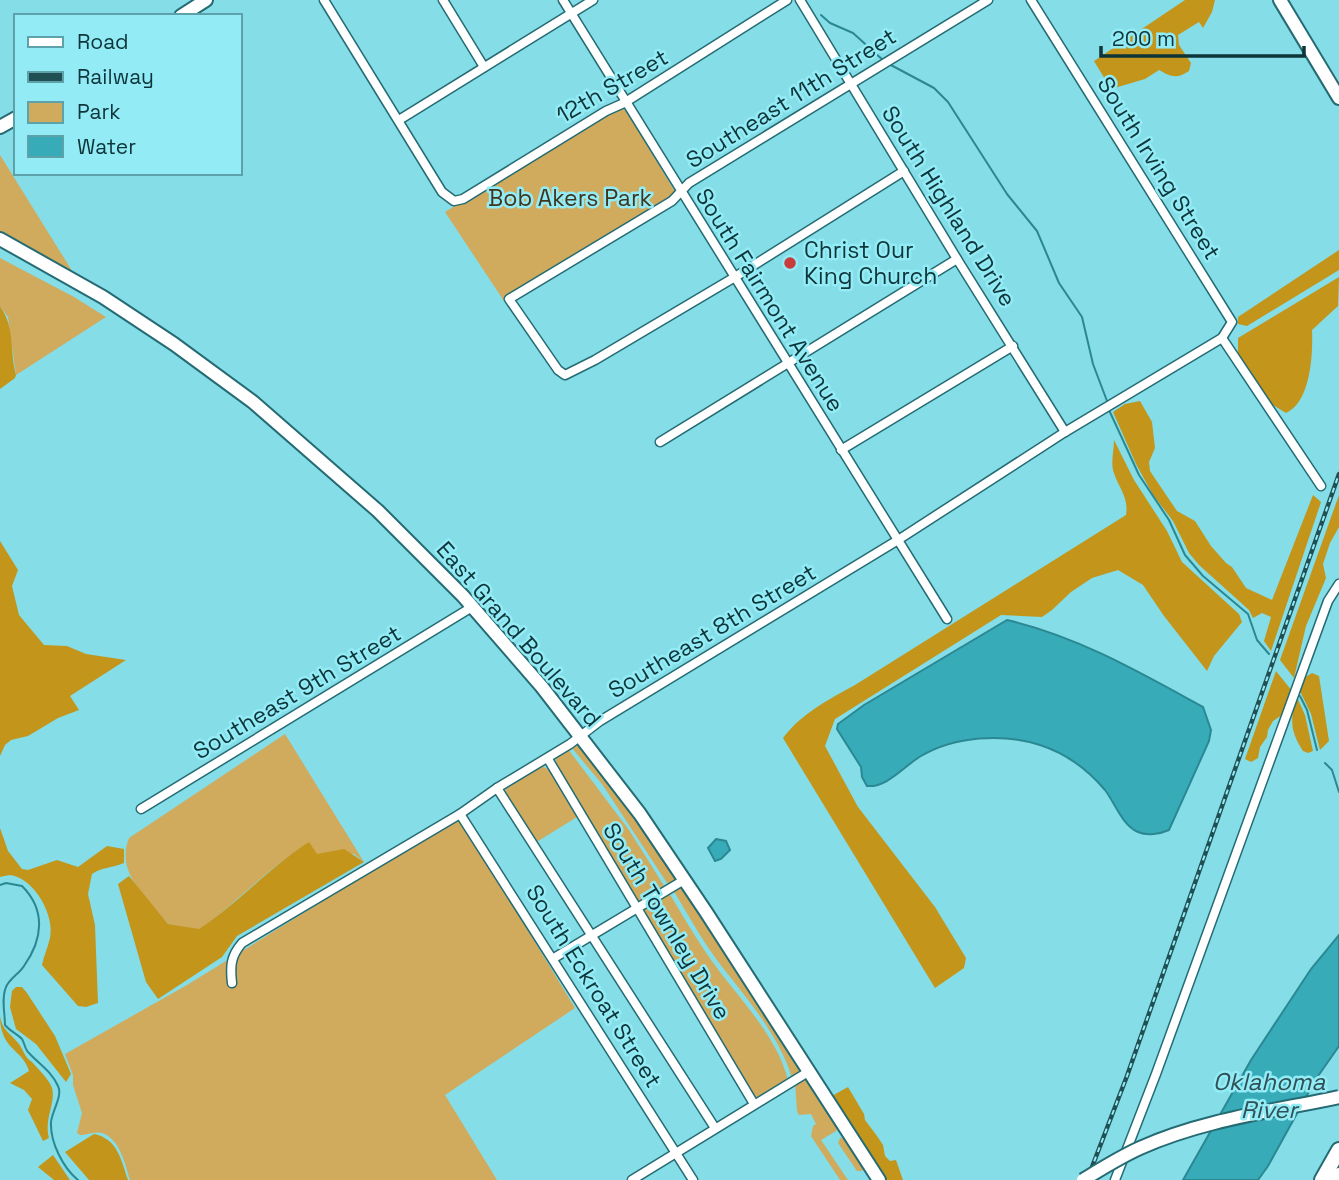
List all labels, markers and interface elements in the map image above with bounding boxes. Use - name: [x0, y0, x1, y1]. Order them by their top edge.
- legend: [14, 14, 242, 175]
- scale bar: [1101, 14, 1304, 58]
- street label: Southeast 11th Street: [680, 21, 902, 175]
- text: 200 m: [1112, 25, 1175, 52]
- text: Road: [77, 28, 129, 55]
- street label: 12th Street: [551, 42, 673, 130]
- text: Railway: [77, 63, 154, 90]
- street label: South Irving Street: [1091, 71, 1227, 265]
- text: Park: [77, 98, 121, 125]
- street label: South Highland Drive: [875, 100, 1023, 312]
- text: Water: [77, 133, 136, 160]
- park label: Bob Akers Park: [488, 183, 652, 213]
- street label: South Fairmont Avenue: [689, 183, 851, 417]
- place label: Christ Our King Church: [804, 235, 937, 291]
- marker: Christ Our King Church: [782, 255, 798, 271]
- street label: East Grand Boulevard: [430, 535, 608, 733]
- street label: Southeast 8th Street: [603, 557, 821, 705]
- street label: Southeast 9th Street: [188, 618, 406, 766]
- street label: South Townley Drive: [596, 817, 738, 1025]
- street label: South Eckroat Street: [519, 879, 669, 1093]
- water label: Oklahoma River: [1213, 1066, 1326, 1125]

